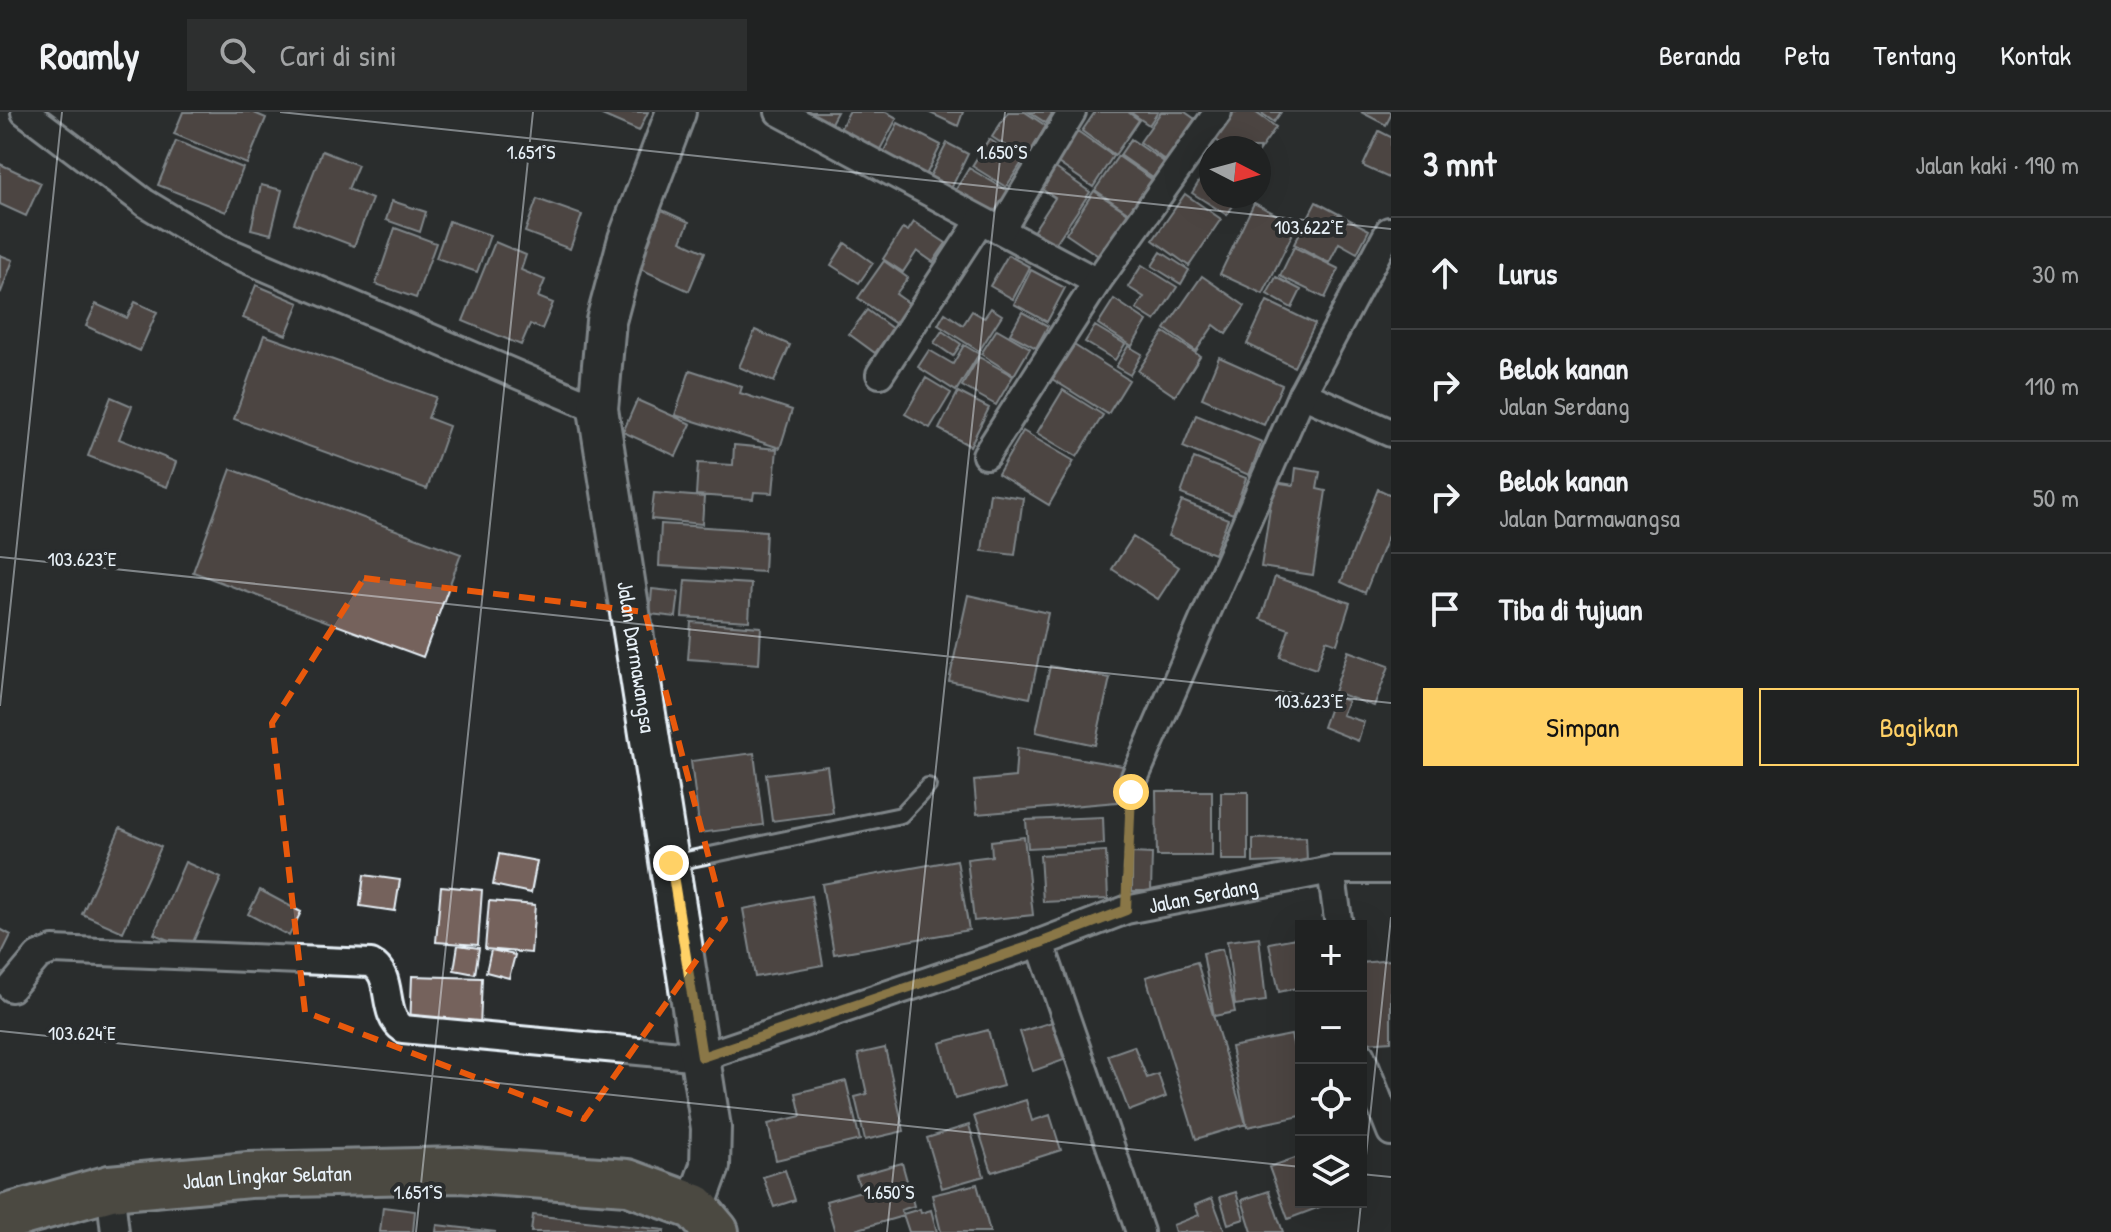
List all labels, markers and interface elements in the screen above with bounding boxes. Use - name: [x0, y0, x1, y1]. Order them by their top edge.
- search box: [187, 19, 747, 91]
- text: Roamly: [40, 29, 139, 81]
- icon: search: [215, 33, 259, 77]
- text: Cari di sini: [279, 35, 397, 75]
- text: Beranda: [1659, 36, 1740, 74]
- text: Peta: [1784, 36, 1830, 74]
- text: Tentang: [1874, 36, 1956, 74]
- text: Kontak: [2000, 36, 2071, 74]
- north arrow: [1199, 136, 1271, 208]
- text: 1.651°S: [506, 138, 556, 165]
- text: 1.650°S: [977, 138, 1027, 165]
- text: 3 mnt: [1423, 141, 1496, 187]
- text: Jalan kaki · 190 m: [1915, 147, 2079, 182]
- text: 103.622°E: [1274, 213, 1344, 240]
- icon: ahead: [1423, 251, 1467, 295]
- text: Lurus: [1499, 253, 1557, 293]
- text: 30 m: [2032, 256, 2079, 291]
- text: Belok kanan: [1499, 348, 1629, 388]
- icon: right: [1423, 363, 1467, 407]
- text: 110 m: [2025, 368, 2079, 403]
- text: Jalan Serdang: [1499, 388, 1630, 423]
- text: Belok kanan: [1499, 460, 1629, 500]
- icon: right: [1423, 475, 1467, 519]
- text: 50 m: [2033, 480, 2079, 515]
- text: Jalan Darmawangsa: [1499, 500, 1680, 535]
- text: 103.623°E: [47, 545, 117, 572]
- street label: Jalan Darmawangsa: [610, 579, 664, 735]
- icon: arrive: [1423, 587, 1467, 631]
- text: Tiba di tujuan: [1499, 589, 1643, 629]
- text: 103.623°E: [1274, 687, 1344, 714]
- button: Simpan: [1423, 688, 1743, 766]
- button: Bagikan: [1759, 688, 2079, 766]
- route start: [1113, 774, 1149, 810]
- route end: [653, 845, 689, 881]
- street label: Jalan Serdang: [1146, 870, 1260, 920]
- map controls: [1295, 920, 1367, 1208]
- button: +: [1295, 920, 1367, 992]
- button: −: [1295, 992, 1367, 1064]
- text: 103.624°E: [48, 1019, 116, 1046]
- button: locate: [1295, 1064, 1367, 1136]
- button: layers: [1295, 1136, 1367, 1208]
- street label: Jalan Lingkar Selatan: [181, 1158, 352, 1196]
- text: 1.651°S: [393, 1178, 443, 1205]
- text: 1.650°S: [864, 1178, 914, 1205]

